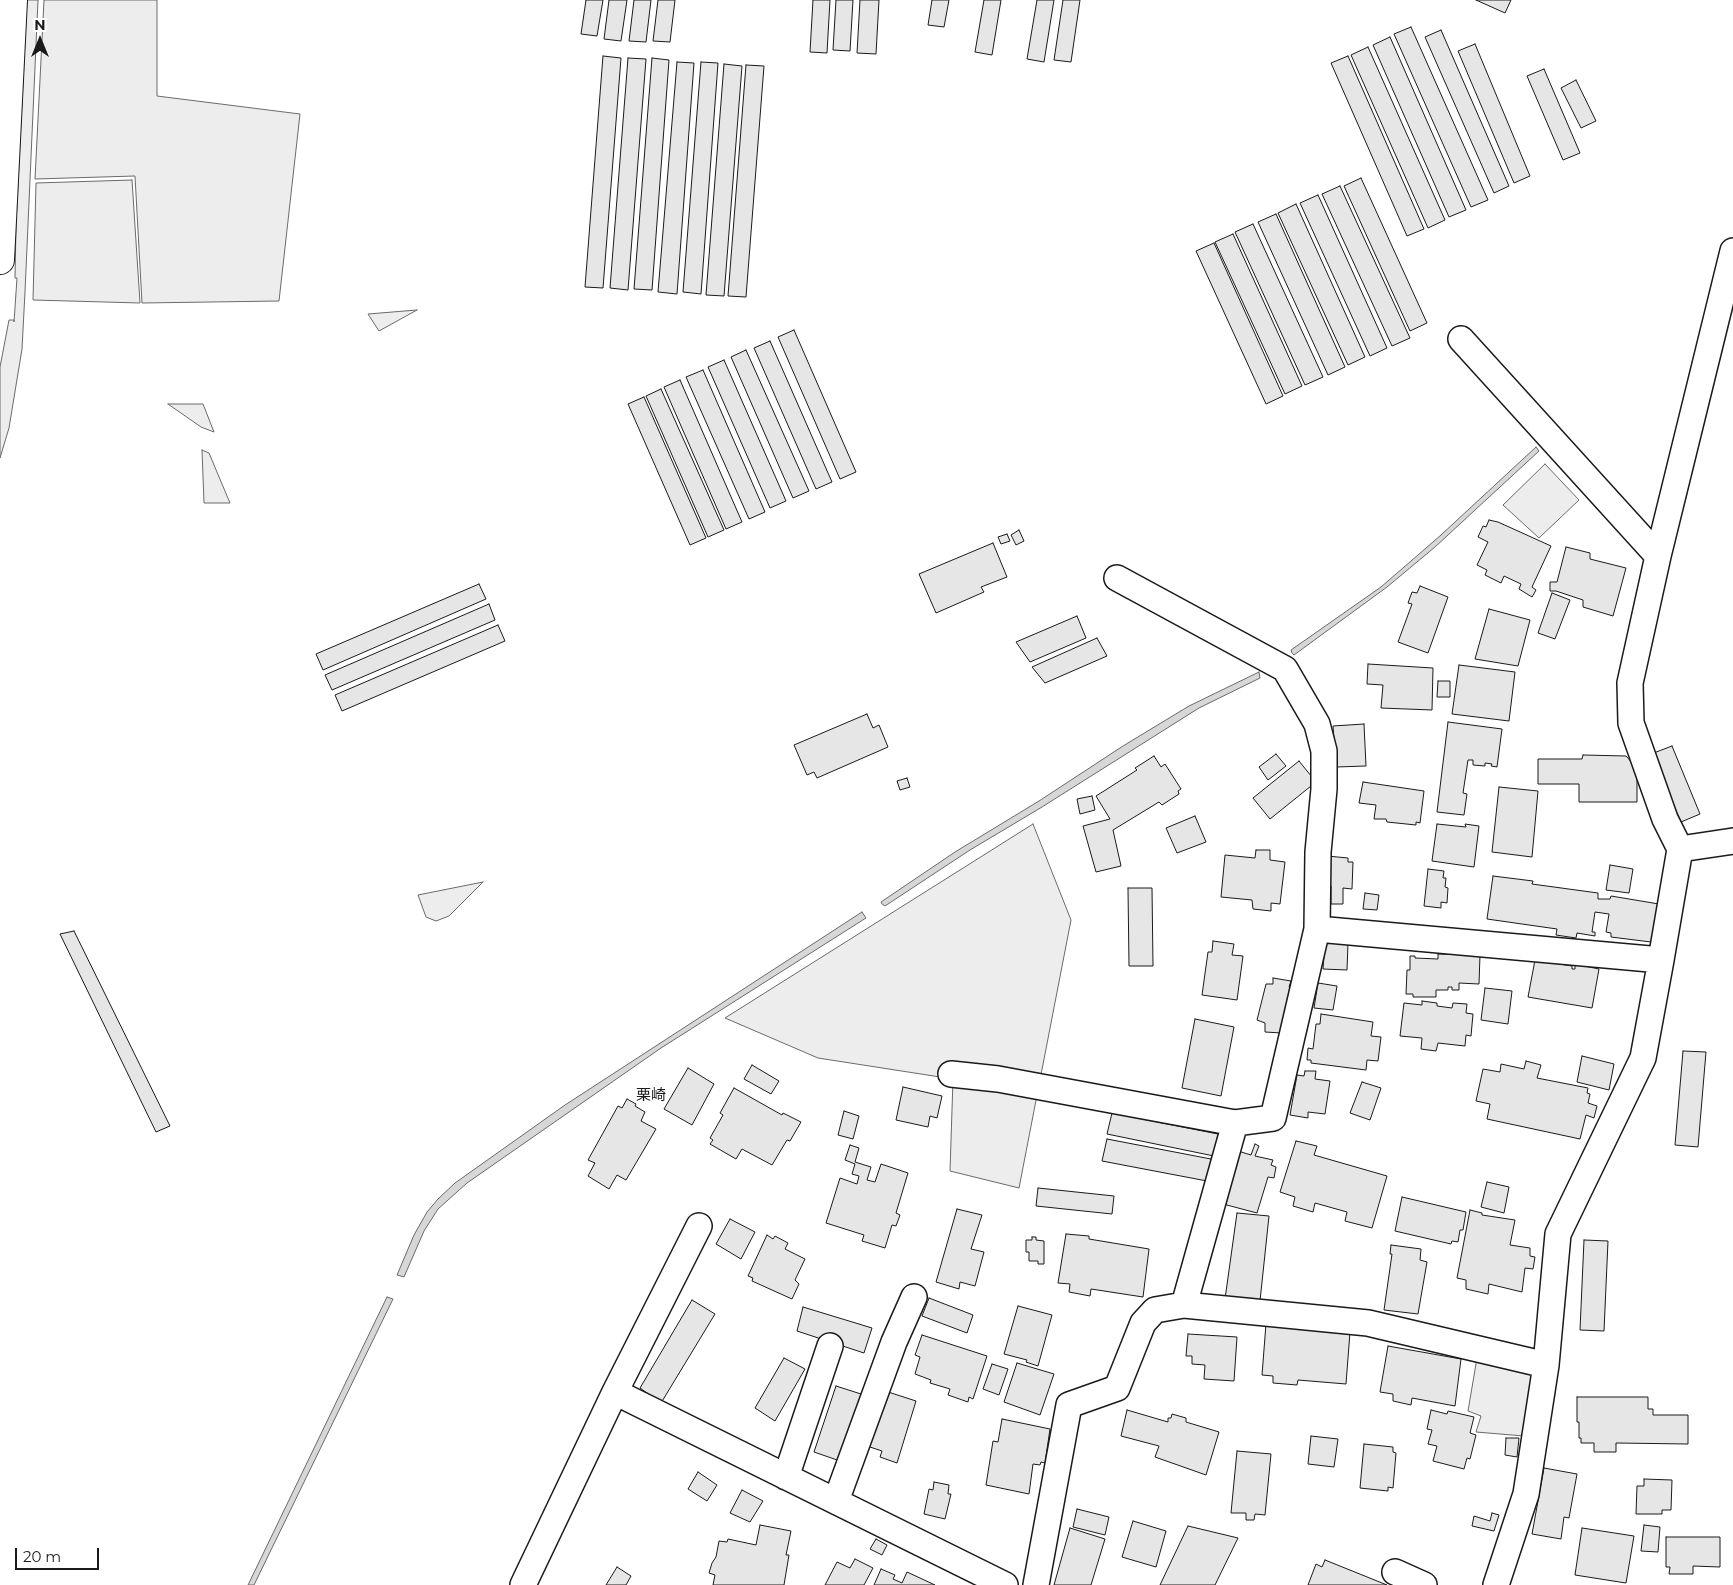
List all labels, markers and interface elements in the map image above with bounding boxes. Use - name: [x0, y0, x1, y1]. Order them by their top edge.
- north arrow: [15, 15, 65, 65]
- text: N: [34, 16, 46, 34]
- district label: 栗崎: [636, 1087, 666, 1105]
- scale bar: [18, 1538, 101, 1570]
- text: 20 m: [23, 1547, 61, 1566]

